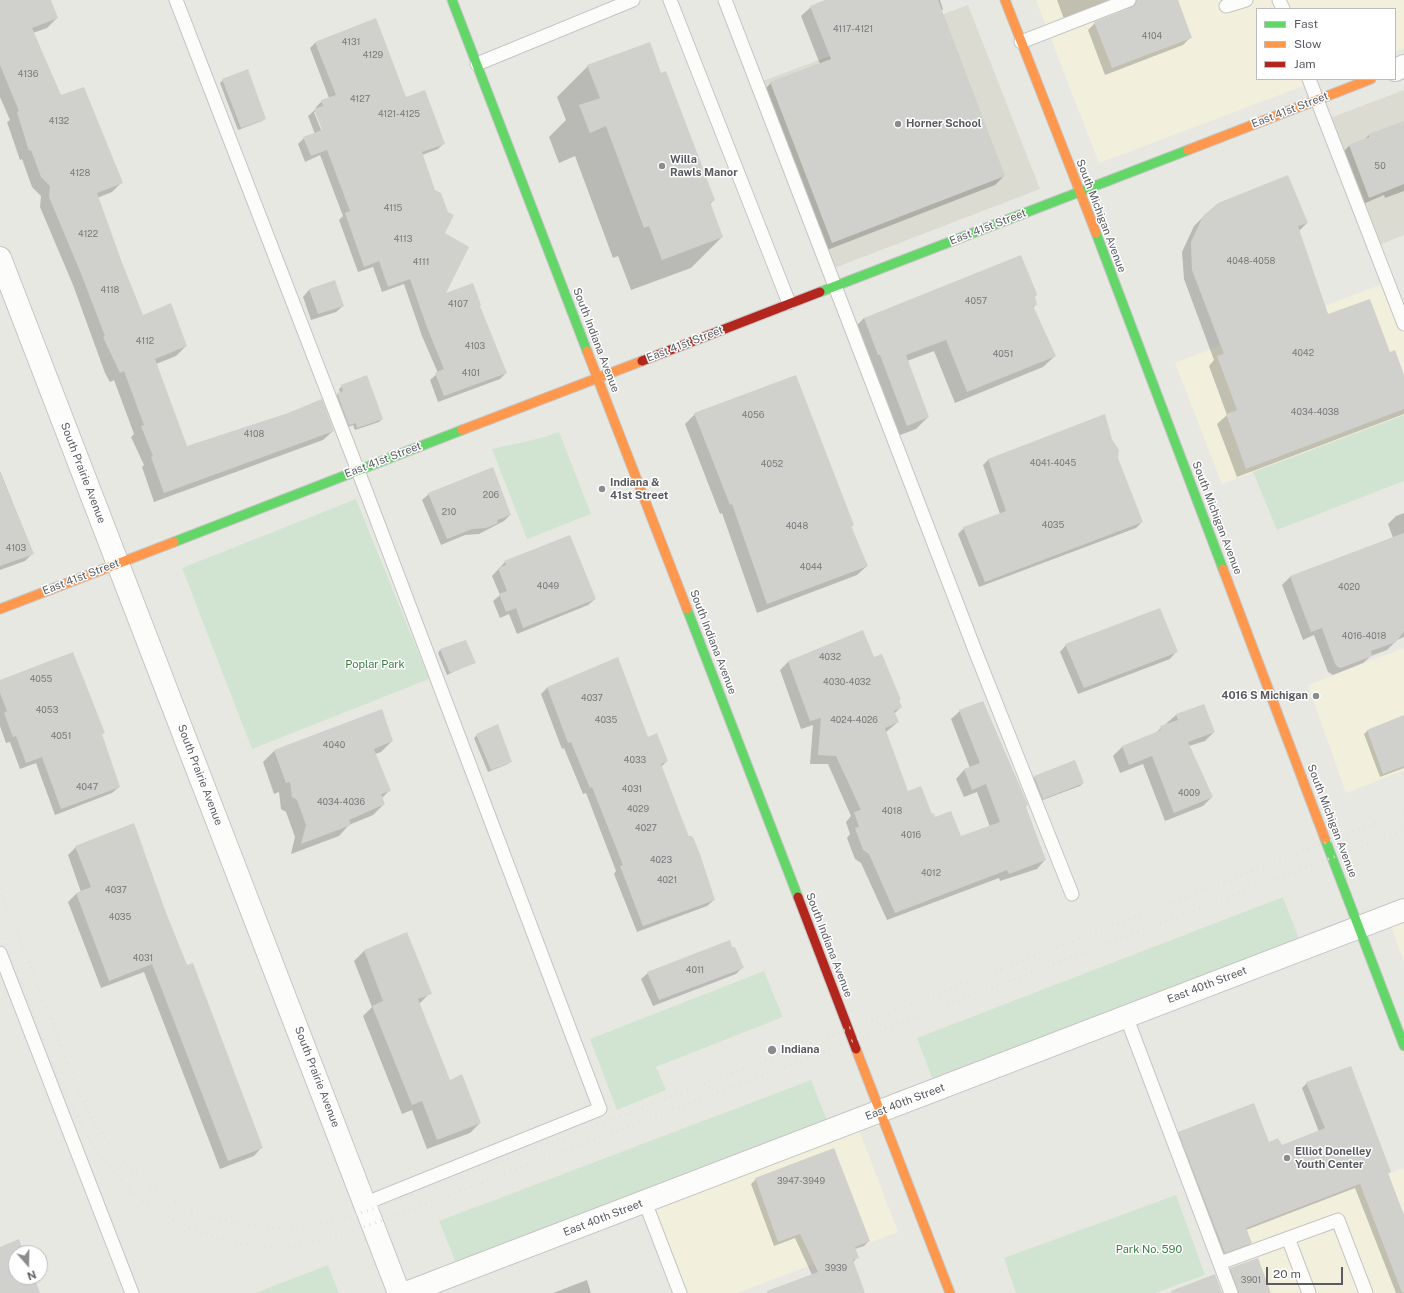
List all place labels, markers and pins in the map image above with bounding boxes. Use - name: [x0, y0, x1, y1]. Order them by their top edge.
- place label: Horner School: [906, 117, 981, 131]
- marker: Horner School: [893, 119, 903, 129]
- place label: Willa Rawls Manor: [670, 153, 738, 179]
- marker: Willa Rawls Manor: [657, 161, 667, 171]
- place label: Indiana & 41st Street: [610, 476, 668, 502]
- marker: Indiana & 41st Street: [597, 484, 607, 494]
- place label: 4016 S Michigan: [1221, 689, 1308, 703]
- marker: 4016 S Michigan: [1311, 691, 1321, 701]
- place label: Indiana: [781, 1043, 820, 1057]
- marker: Indiana: [766, 1044, 778, 1056]
- place label: Elliot Donelley Youth Center: [1295, 1145, 1371, 1171]
- marker: Elliot Donelley Youth Center: [1282, 1153, 1292, 1163]

